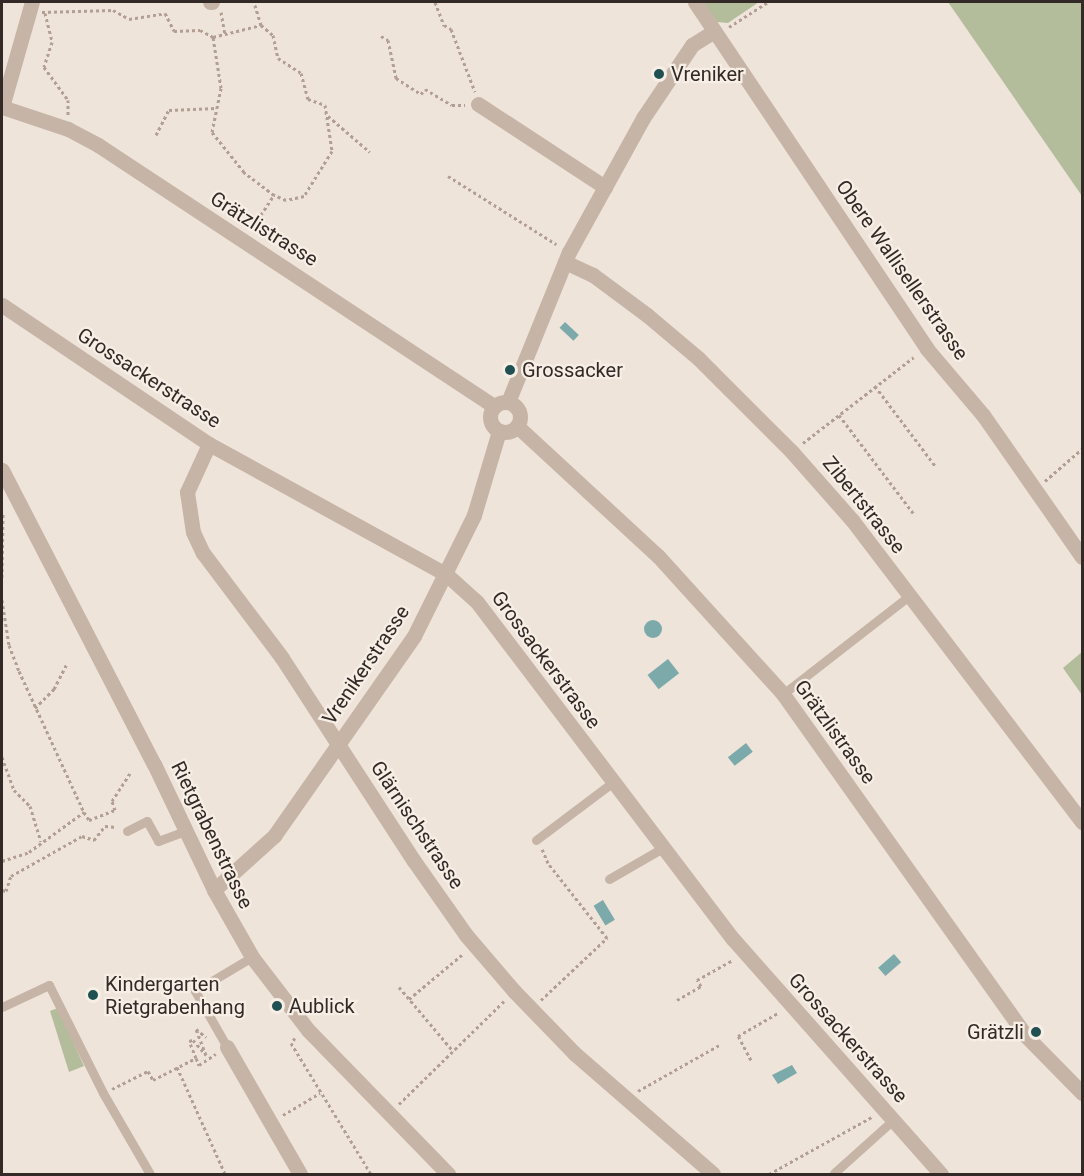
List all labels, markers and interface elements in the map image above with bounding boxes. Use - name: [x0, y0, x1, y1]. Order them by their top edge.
- place label: Vreniker: [671, 62, 744, 86]
- marker: Vreniker: [652, 67, 666, 81]
- street label: Obere Wallisellerstrasse: [831, 175, 973, 365]
- street label: Grätzlistrasse: [206, 186, 322, 272]
- street label: Grossackerstrasse: [73, 323, 225, 433]
- place label: Grossacker: [522, 358, 623, 382]
- marker: Grossacker: [503, 363, 517, 377]
- street label: Zibertstrasse: [818, 452, 910, 558]
- street label: Grossackerstrasse: [486, 586, 606, 734]
- street label: Vrenikerstrasse: [317, 601, 415, 729]
- street label: Grätzlistrasse: [789, 675, 881, 789]
- street label: Glärnischstrasse: [365, 756, 469, 894]
- street label: Rietgrabenstrasse: [166, 757, 258, 913]
- street label: Grossackerstrasse: [783, 968, 913, 1108]
- place label: Kindergarten Rietgrabenhang: [105, 972, 245, 1019]
- marker: Kindergarten Rietgrabenhang: [86, 988, 100, 1002]
- place label: Aublick: [289, 994, 355, 1018]
- marker: Aublick: [270, 999, 284, 1013]
- place label: Grätzli: [967, 1020, 1024, 1044]
- marker: Grätzli: [1029, 1025, 1043, 1039]

